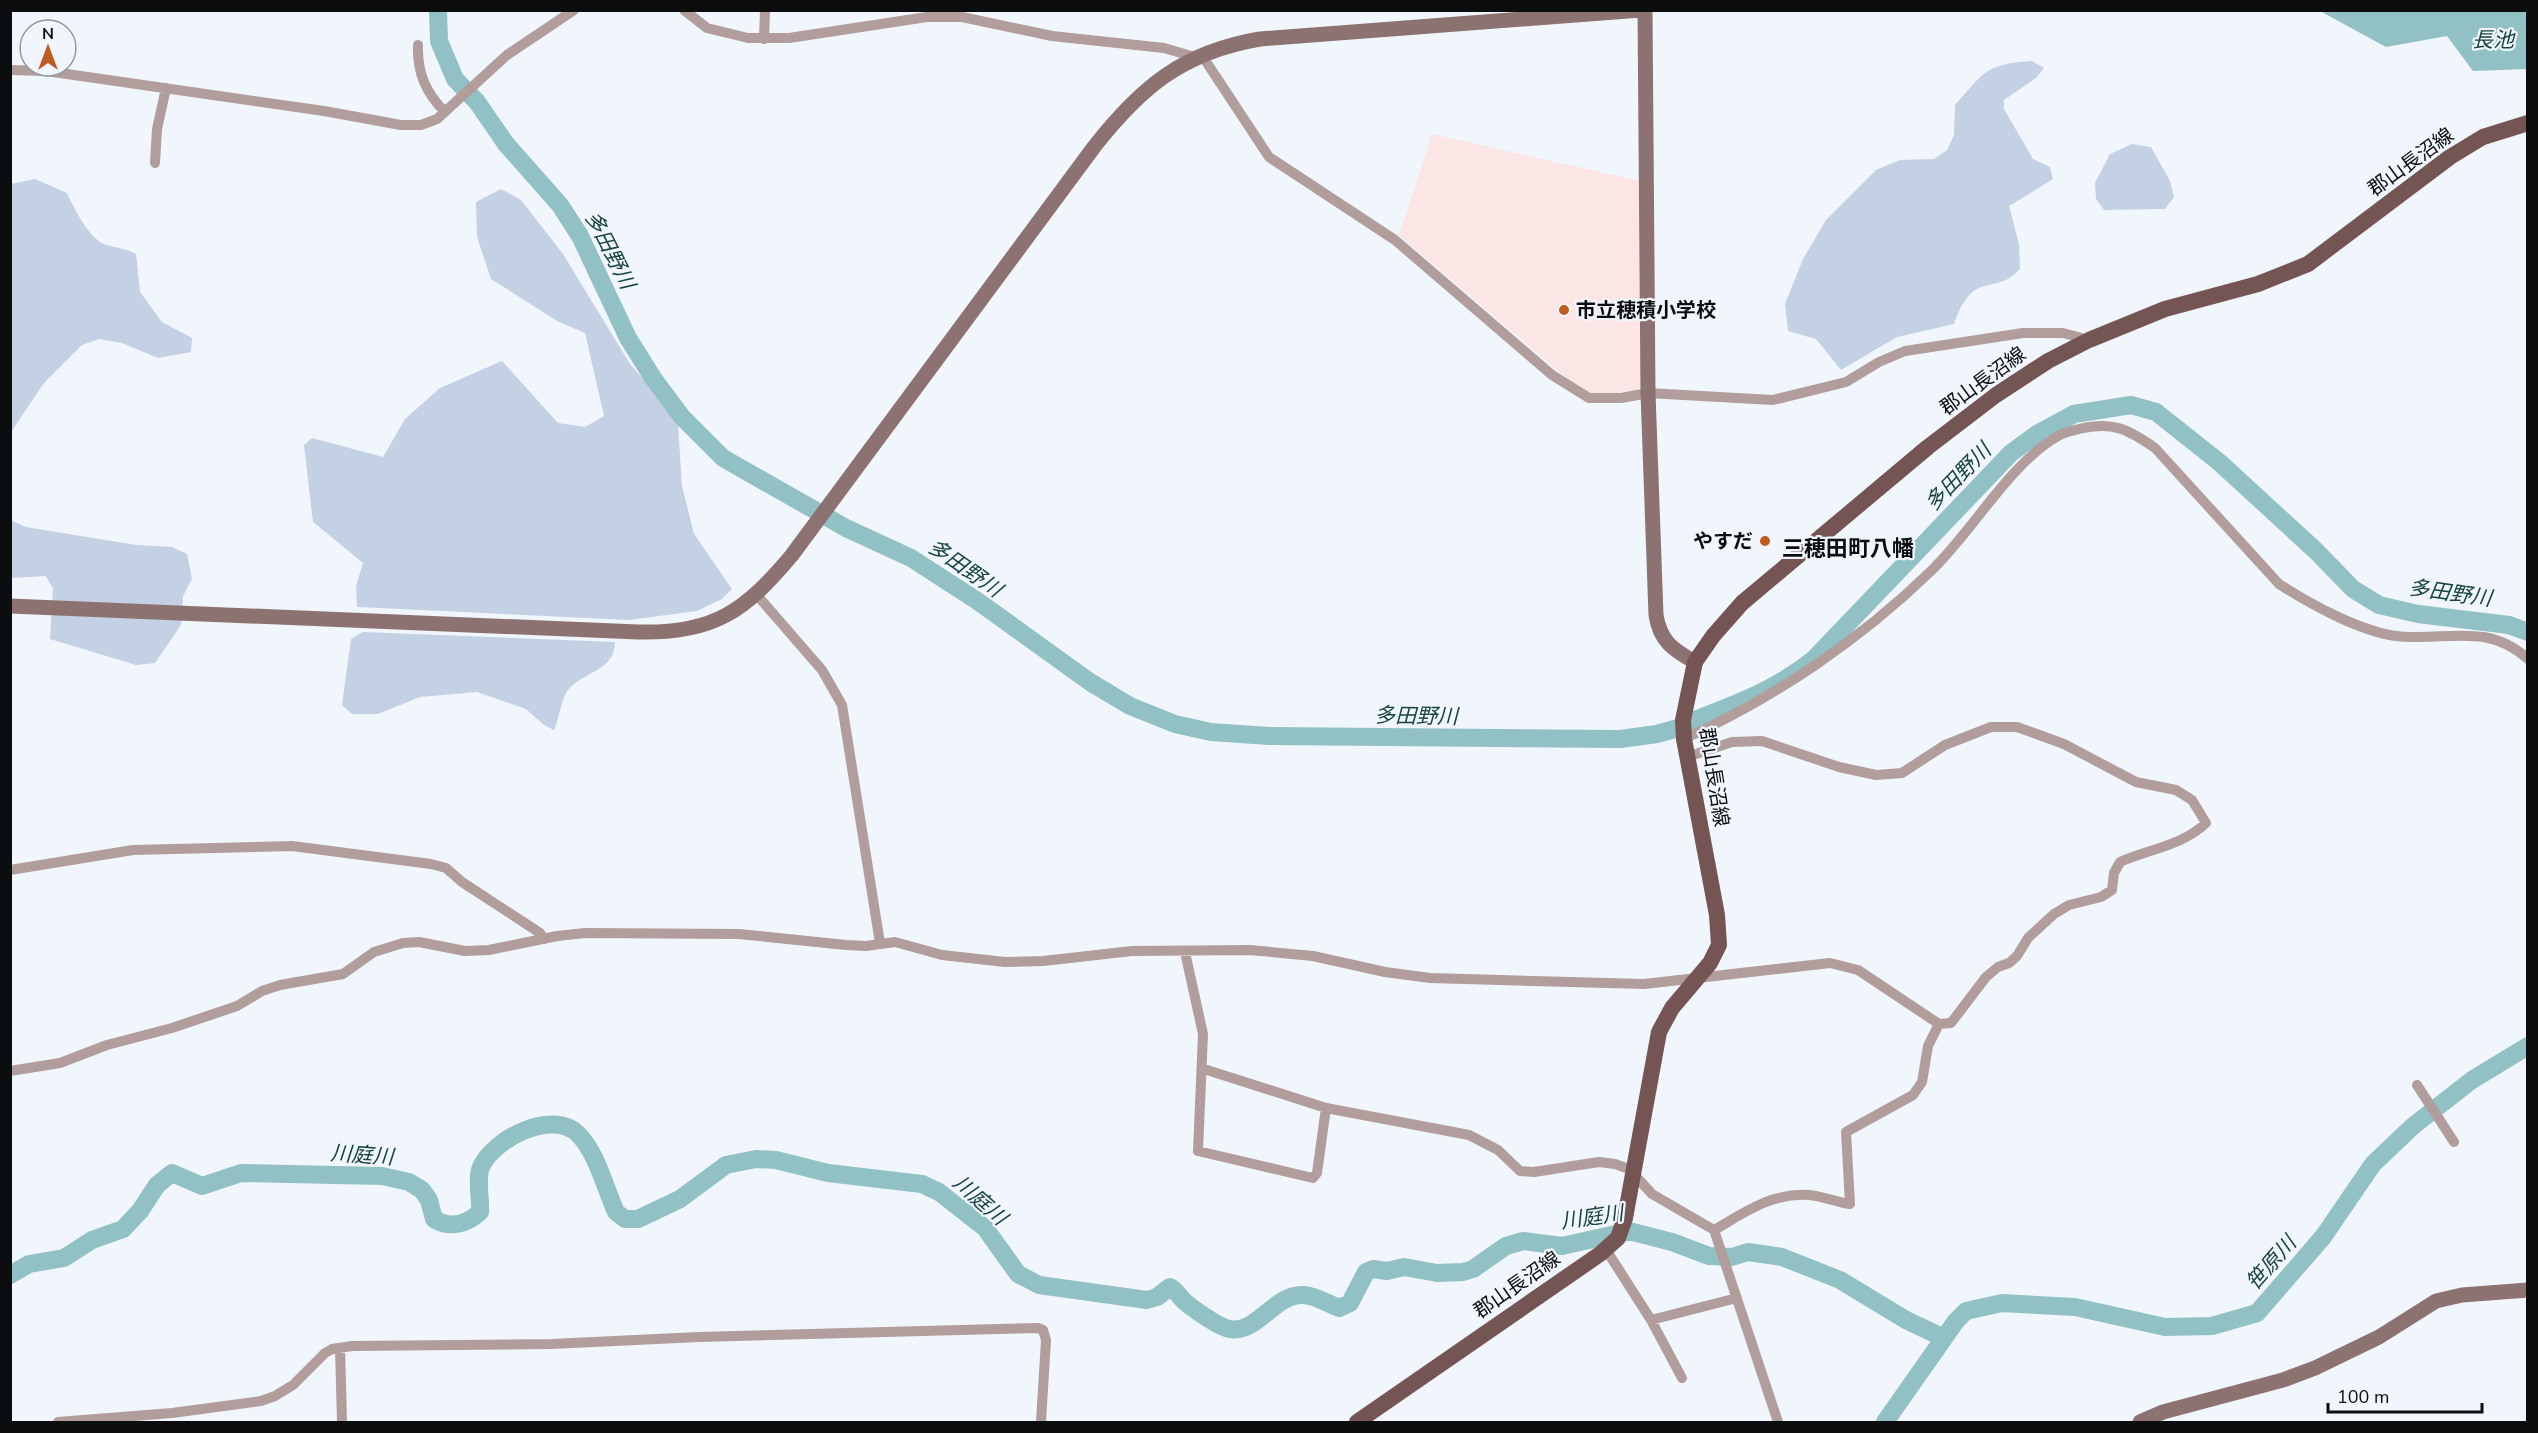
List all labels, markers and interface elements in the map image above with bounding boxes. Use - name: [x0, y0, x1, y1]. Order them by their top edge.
- north arrow: [18, 18, 78, 78]
- text: N: [42, 23, 54, 45]
- water label: 長池: [2472, 26, 2516, 54]
- street label: 郡山長沼線: [2363, 122, 2459, 202]
- water label: 多田野川: [578, 206, 642, 296]
- place label: 市立穂積小学校: [1576, 297, 1716, 324]
- marker: 市立穂積小学校: [1557, 303, 1571, 317]
- street label: 郡山長沼線: [1935, 341, 2031, 421]
- water label: 多田野川: [1919, 436, 1999, 517]
- place label: やすだ: [1693, 528, 1753, 555]
- water label: 多田野川: [923, 532, 1009, 605]
- marker: やすだ: [1758, 534, 1772, 548]
- district label: 三穂田町八幡: [1782, 534, 1914, 564]
- water label: 多田野川: [2406, 573, 2496, 613]
- water label: 多田野川: [1374, 701, 1460, 731]
- street label: 郡山長沼線: [1693, 726, 1735, 828]
- water label: 川庭川: [330, 1139, 396, 1171]
- water label: 川庭川: [947, 1169, 1014, 1233]
- water label: 川庭川: [1559, 1198, 1627, 1235]
- water label: 笹原川: [2240, 1229, 2304, 1296]
- street label: 郡山長沼線: [1468, 1245, 1566, 1325]
- scale bar: [2328, 1376, 2482, 1414]
- text: 100 m: [2337, 1385, 2389, 1409]

